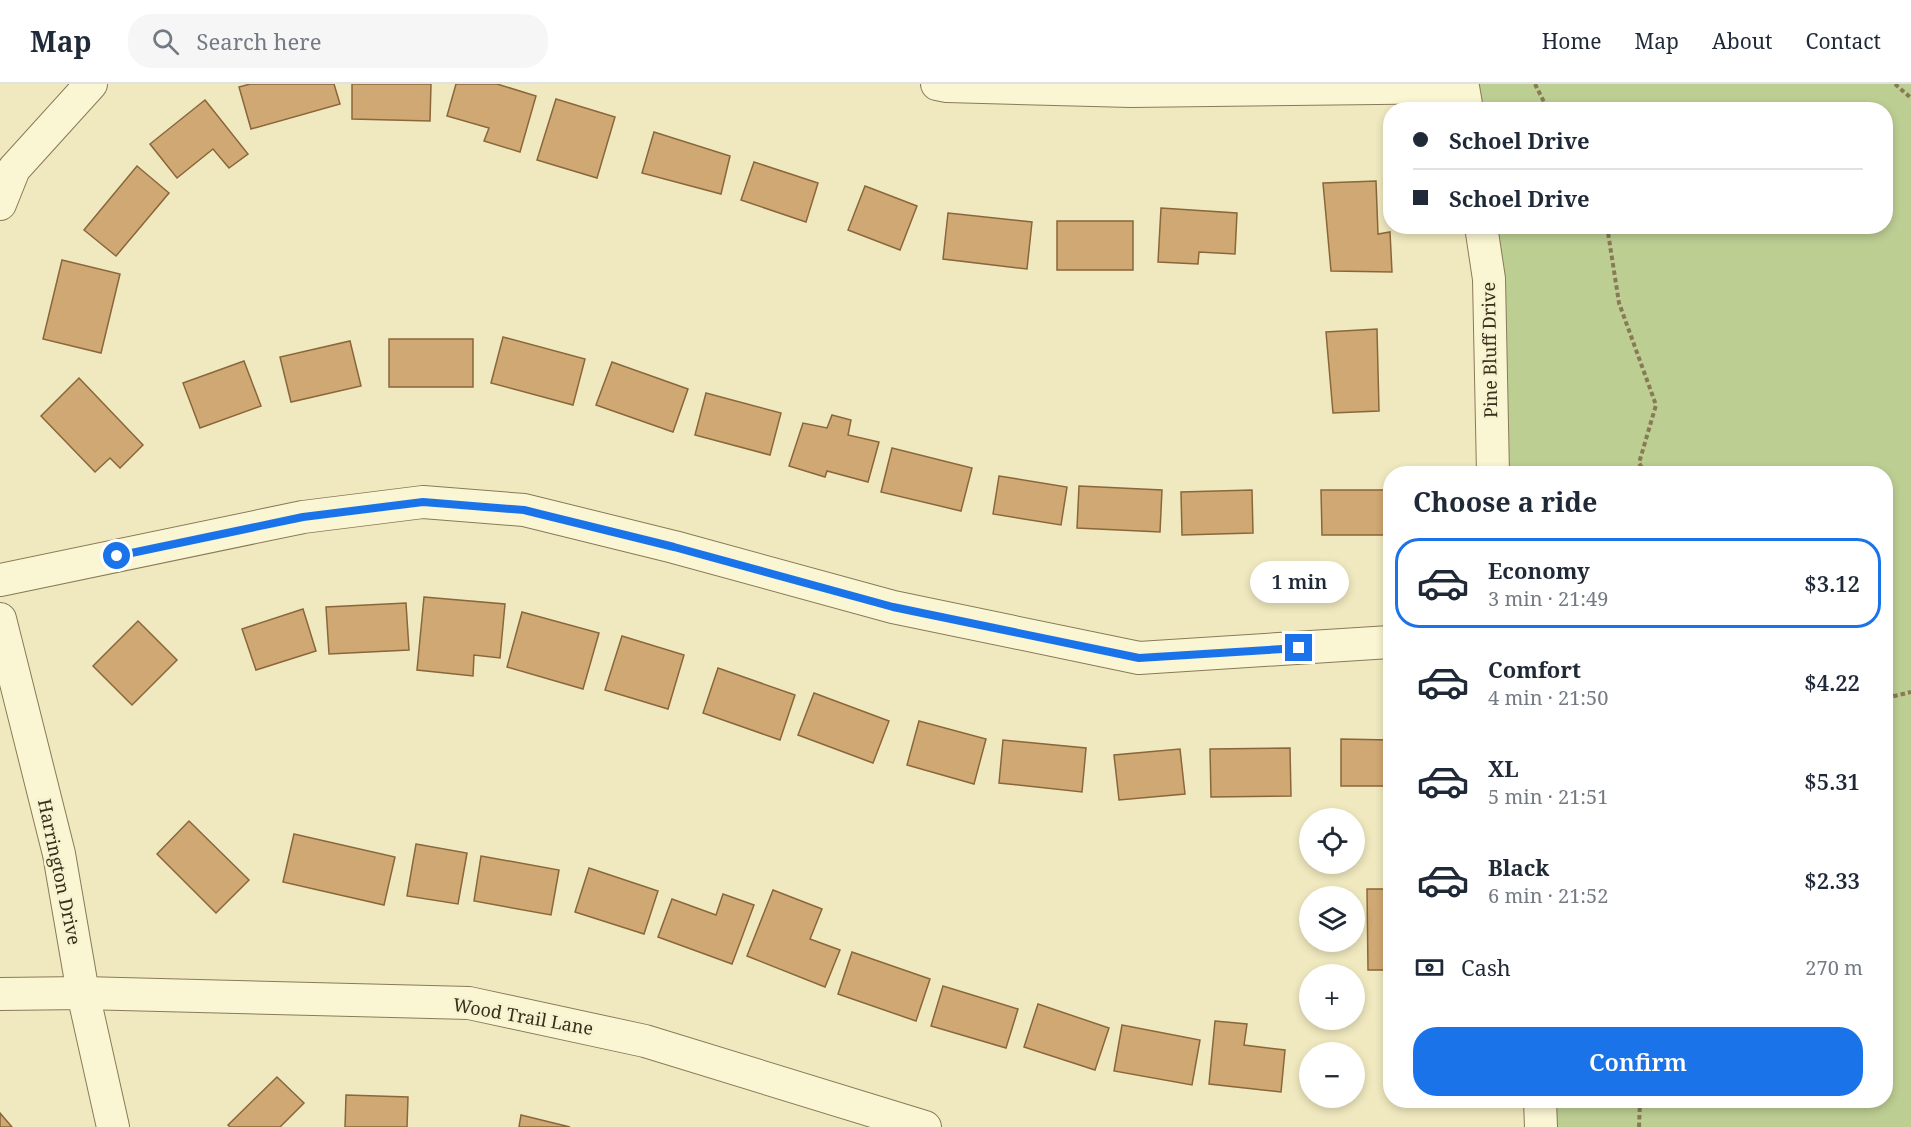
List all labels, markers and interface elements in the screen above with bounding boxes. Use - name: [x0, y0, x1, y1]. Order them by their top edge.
- search box: [128, 14, 548, 68]
- text: Map: [30, 22, 92, 60]
- icon: search: [149, 25, 182, 58]
- text: Search here: [197, 26, 321, 56]
- text: Home: [1542, 27, 1602, 55]
- text: Map: [1635, 27, 1679, 55]
- text: About: [1712, 27, 1773, 55]
- text: Contact: [1806, 27, 1881, 55]
- text: Schoel Drive: [1449, 125, 1590, 155]
- text: Schoel Drive: [1449, 183, 1590, 213]
- street label: Pine Bluff Drive: [1476, 282, 1502, 418]
- text: Choose a ride: [1413, 483, 1598, 520]
- route start: [103, 542, 130, 569]
- text: Economy: [1488, 555, 1590, 585]
- icon: car: [1416, 556, 1470, 610]
- callout: 1 min: [1250, 561, 1348, 603]
- text: 1 min: [1272, 568, 1327, 595]
- text: $3.12: [1804, 568, 1860, 598]
- text: 3 min · 21:49: [1488, 585, 1608, 612]
- route end: [1285, 634, 1312, 661]
- text: Comfort: [1488, 654, 1581, 684]
- icon: car: [1416, 655, 1470, 709]
- text: $4.22: [1804, 667, 1860, 697]
- text: 4 min · 21:50: [1488, 684, 1608, 711]
- text: XL: [1488, 753, 1519, 783]
- icon: car: [1416, 754, 1470, 808]
- text: $5.31: [1804, 766, 1860, 796]
- text: 5 min · 21:51: [1488, 783, 1608, 810]
- street label: Harrington Drive: [33, 797, 87, 947]
- map controls: [1299, 808, 1365, 1108]
- button: locate: [1299, 808, 1365, 874]
- text: Black: [1488, 852, 1549, 882]
- icon: car: [1416, 853, 1470, 907]
- text: $2.33: [1804, 865, 1860, 895]
- text: 6 min · 21:52: [1488, 882, 1608, 909]
- button: layers: [1299, 886, 1365, 952]
- icon: cash: [1413, 951, 1446, 984]
- text: Cash: [1461, 952, 1511, 982]
- text: 270 m: [1805, 954, 1863, 981]
- button: +: [1299, 964, 1365, 1030]
- street label: Wood Trail Lane: [451, 992, 595, 1040]
- button: Confirm: [1413, 1027, 1863, 1096]
- button: −: [1299, 1042, 1365, 1108]

